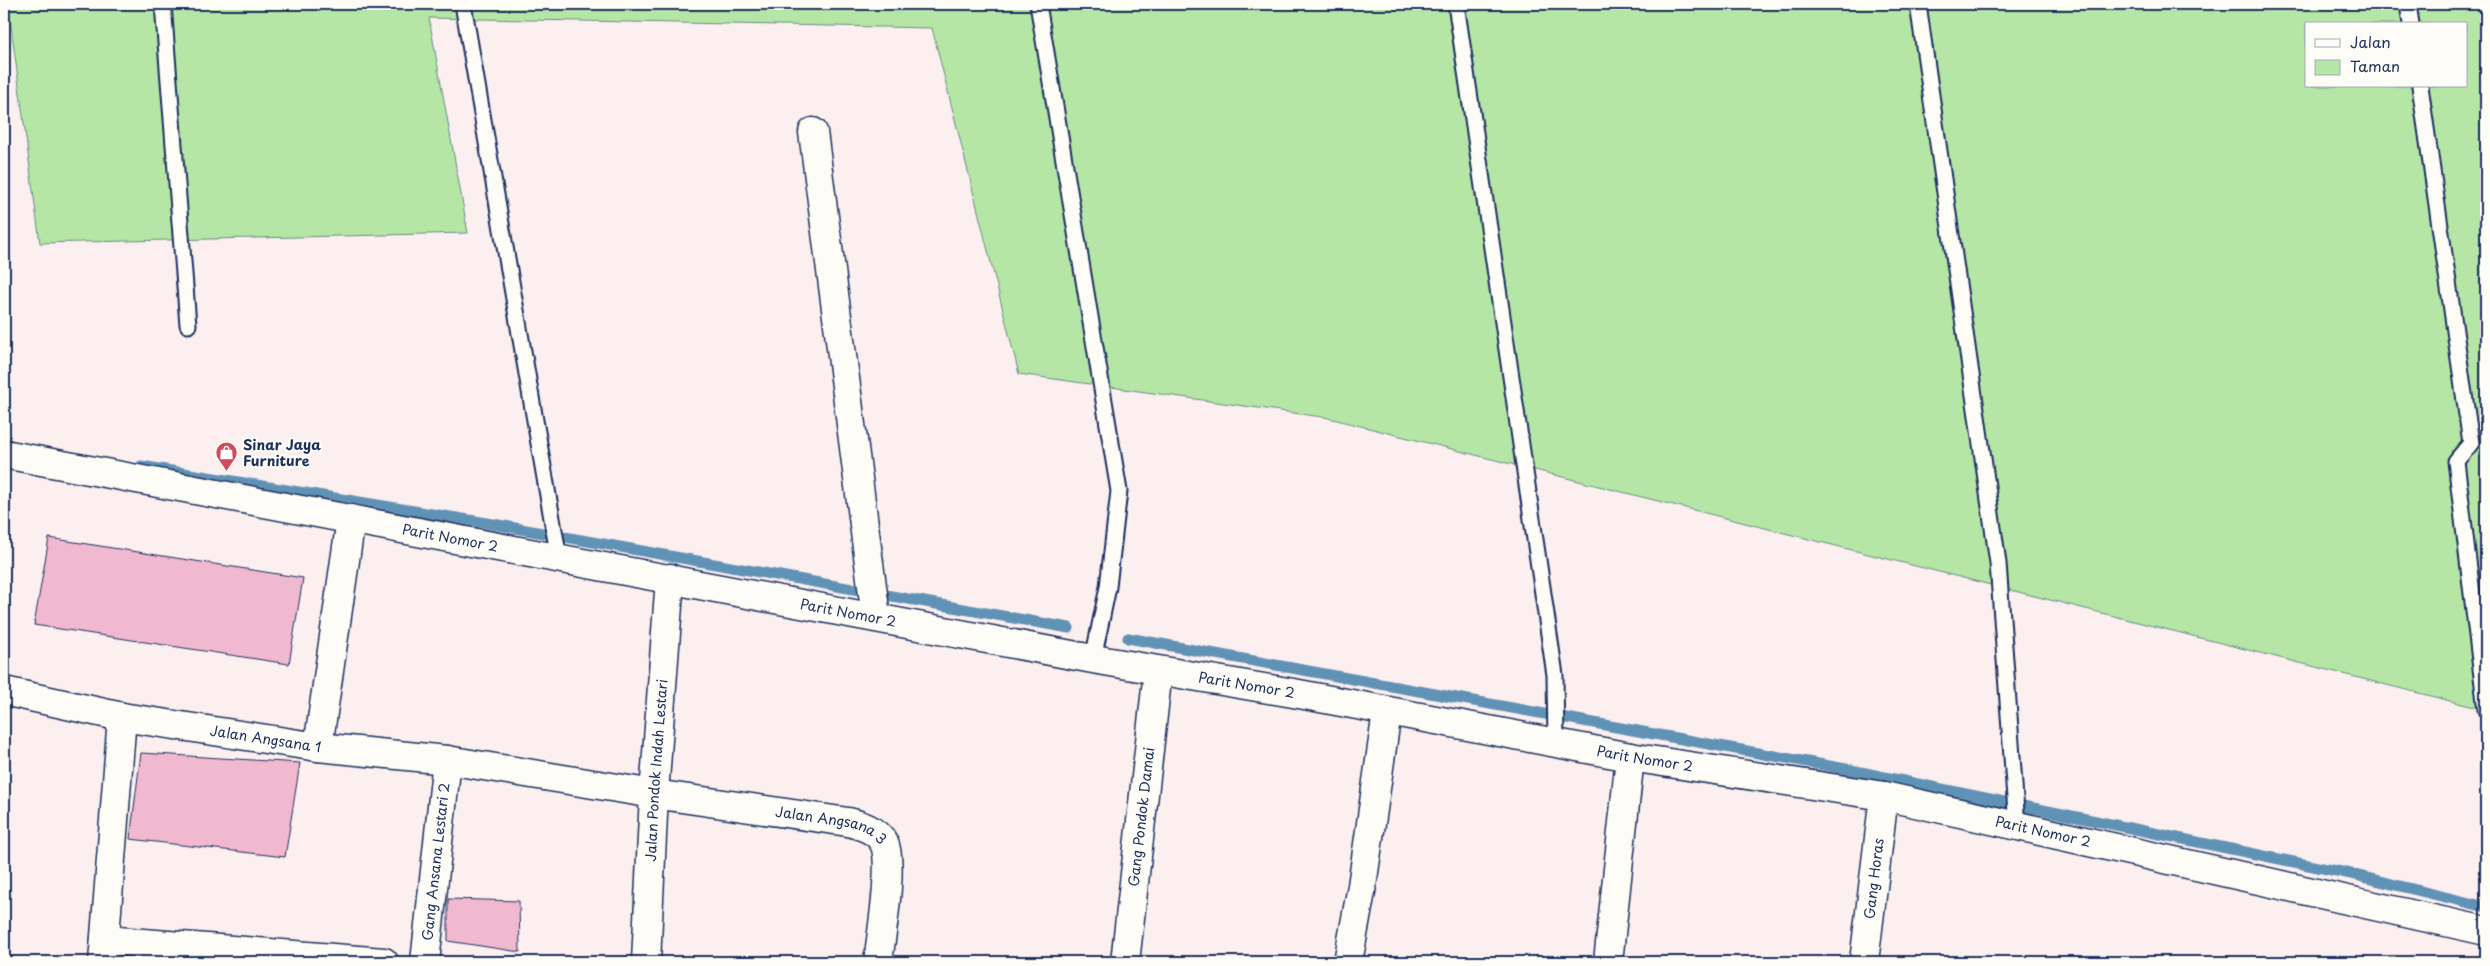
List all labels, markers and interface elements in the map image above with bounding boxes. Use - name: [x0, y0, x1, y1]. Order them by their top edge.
- legend: [2305, 22, 2468, 88]
- text: Jalan: [2350, 30, 2391, 53]
- text: Taman: [2350, 54, 2400, 77]
- place label: Sinar Jaya Furniture: [243, 434, 321, 471]
- shop icon: Sinar Jaya Furniture: [215, 441, 239, 472]
- street label: Parit Nomor 2: [400, 518, 500, 557]
- street label: Parit Nomor 2: [798, 593, 898, 632]
- street label: Parit Nomor 2: [1197, 666, 1297, 703]
- street label: Jalan Pondok Indah Lestari: [640, 678, 672, 862]
- street label: Jalan Angsana 1: [208, 720, 322, 757]
- street label: Parit Nomor 2: [1595, 740, 1695, 777]
- street label: Gang Pondok Damai: [1123, 746, 1159, 888]
- street label: Gang Ansana Lestari 2: [416, 782, 454, 941]
- street label: Jalan Angsana 3: [774, 801, 893, 848]
- street label: Parit Nomor 2: [1993, 810, 2093, 852]
- street label: Gang Horas: [1858, 837, 1889, 920]

